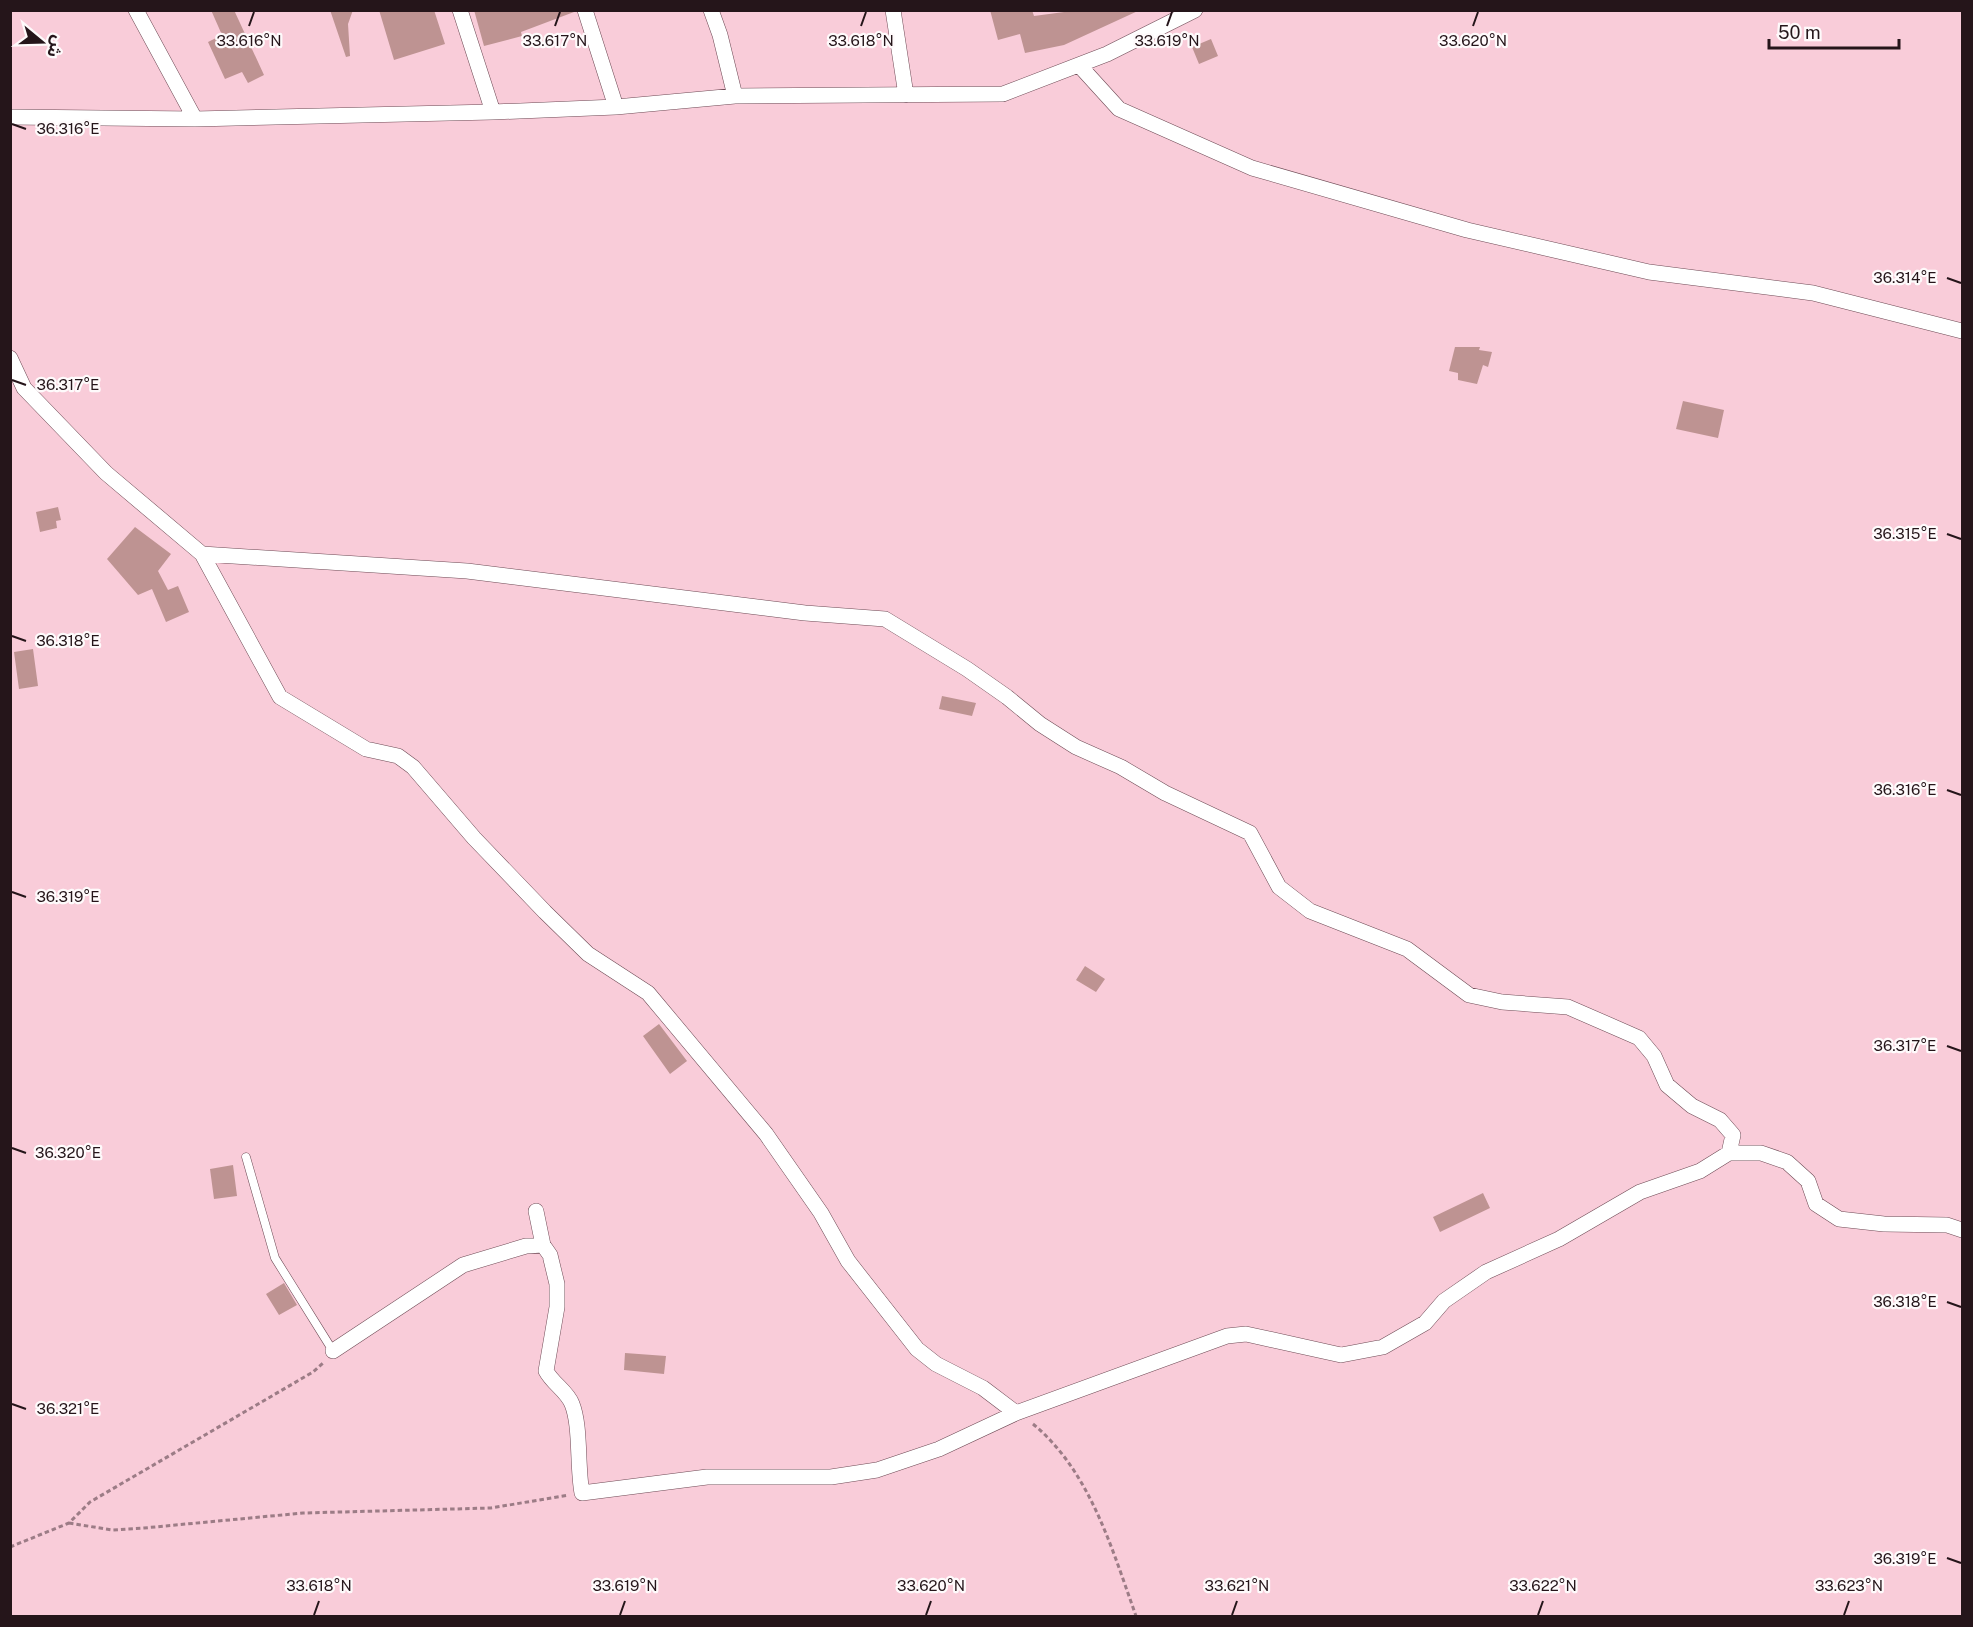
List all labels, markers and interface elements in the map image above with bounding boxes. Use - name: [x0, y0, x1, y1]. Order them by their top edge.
- north arrow: [12, 12, 72, 72]
- scale bar: [1769, 12, 1900, 50]
- text: 50 m: [1778, 22, 1821, 43]
- text: 33.616°N: [216, 32, 282, 49]
- text: 33.617°N: [523, 32, 587, 49]
- text: 33.618°N: [828, 32, 894, 49]
- text: 33.619°N: [1134, 32, 1200, 49]
- text: 33.620°N: [1439, 32, 1507, 49]
- text: ش: [43, 33, 68, 60]
- text: 36.316°E: [36, 120, 100, 137]
- text: 36.314°E: [1873, 269, 1937, 286]
- text: 36.317°E: [37, 376, 99, 393]
- text: 36.315°E: [1873, 525, 1937, 542]
- text: 36.318°E: [36, 632, 100, 649]
- text: 36.316°E: [1873, 781, 1937, 798]
- text: 36.319°E: [36, 888, 100, 905]
- text: 36.317°E: [1874, 1037, 1936, 1054]
- text: 36.320°E: [35, 1144, 101, 1161]
- text: 36.318°E: [1873, 1293, 1937, 1310]
- text: 36.321°E: [37, 1400, 99, 1417]
- text: 36.319°E: [1873, 1550, 1937, 1567]
- text: 33.618°N: [286, 1577, 352, 1594]
- text: 33.619°N: [592, 1577, 658, 1594]
- text: 33.620°N: [897, 1577, 965, 1594]
- text: 33.621°N: [1205, 1577, 1269, 1594]
- text: 33.622°N: [1509, 1577, 1577, 1594]
- text: 33.623°N: [1815, 1577, 1883, 1594]

